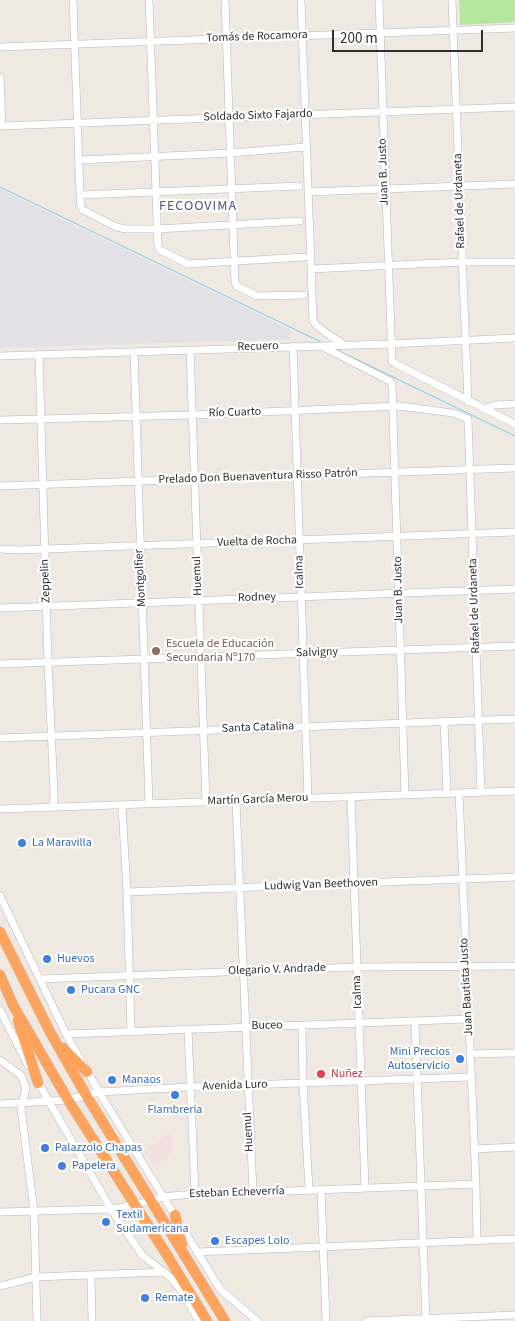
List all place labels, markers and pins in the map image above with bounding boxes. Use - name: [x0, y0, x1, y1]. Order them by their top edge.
- place label: Escuela de Educación Secundaria Nº170: [166, 637, 274, 665]
- marker: Escuela de Educación Secundaria Nº170: [150, 645, 162, 657]
- place label: La Maravilla: [32, 836, 92, 850]
- marker: La Maravilla: [16, 837, 28, 849]
- place label: Huevos: [57, 952, 94, 966]
- marker: Huevos: [41, 953, 53, 965]
- place label: Pucara GNC: [81, 983, 140, 997]
- marker: Pucara GNC: [65, 984, 77, 996]
- place label: Mini Precios Autoservicio: [388, 1045, 450, 1073]
- marker: Mini Precios Autoservicio: [454, 1053, 466, 1065]
- place label: Nuñez: [331, 1067, 363, 1081]
- marker: Nuñez: [315, 1068, 327, 1080]
- place label: Manaos: [122, 1073, 161, 1087]
- marker: Manaos: [106, 1074, 118, 1086]
- marker: Flambreria: [169, 1089, 181, 1101]
- place label: Flambreria: [148, 1103, 202, 1117]
- place label: Palazzolo Chapas: [55, 1141, 142, 1155]
- marker: Palazzolo Chapas: [39, 1142, 51, 1154]
- place label: Papelera: [72, 1159, 116, 1173]
- marker: Papelera: [56, 1160, 68, 1172]
- place label: Textil Sudamericana: [116, 1208, 189, 1236]
- marker: Textil Sudamericana: [100, 1216, 112, 1228]
- place label: Escapes Lolo: [225, 1234, 290, 1248]
- marker: Escapes Lolo: [209, 1235, 221, 1247]
- place label: Remate: [155, 1291, 193, 1305]
- marker: Remate: [139, 1292, 151, 1304]

